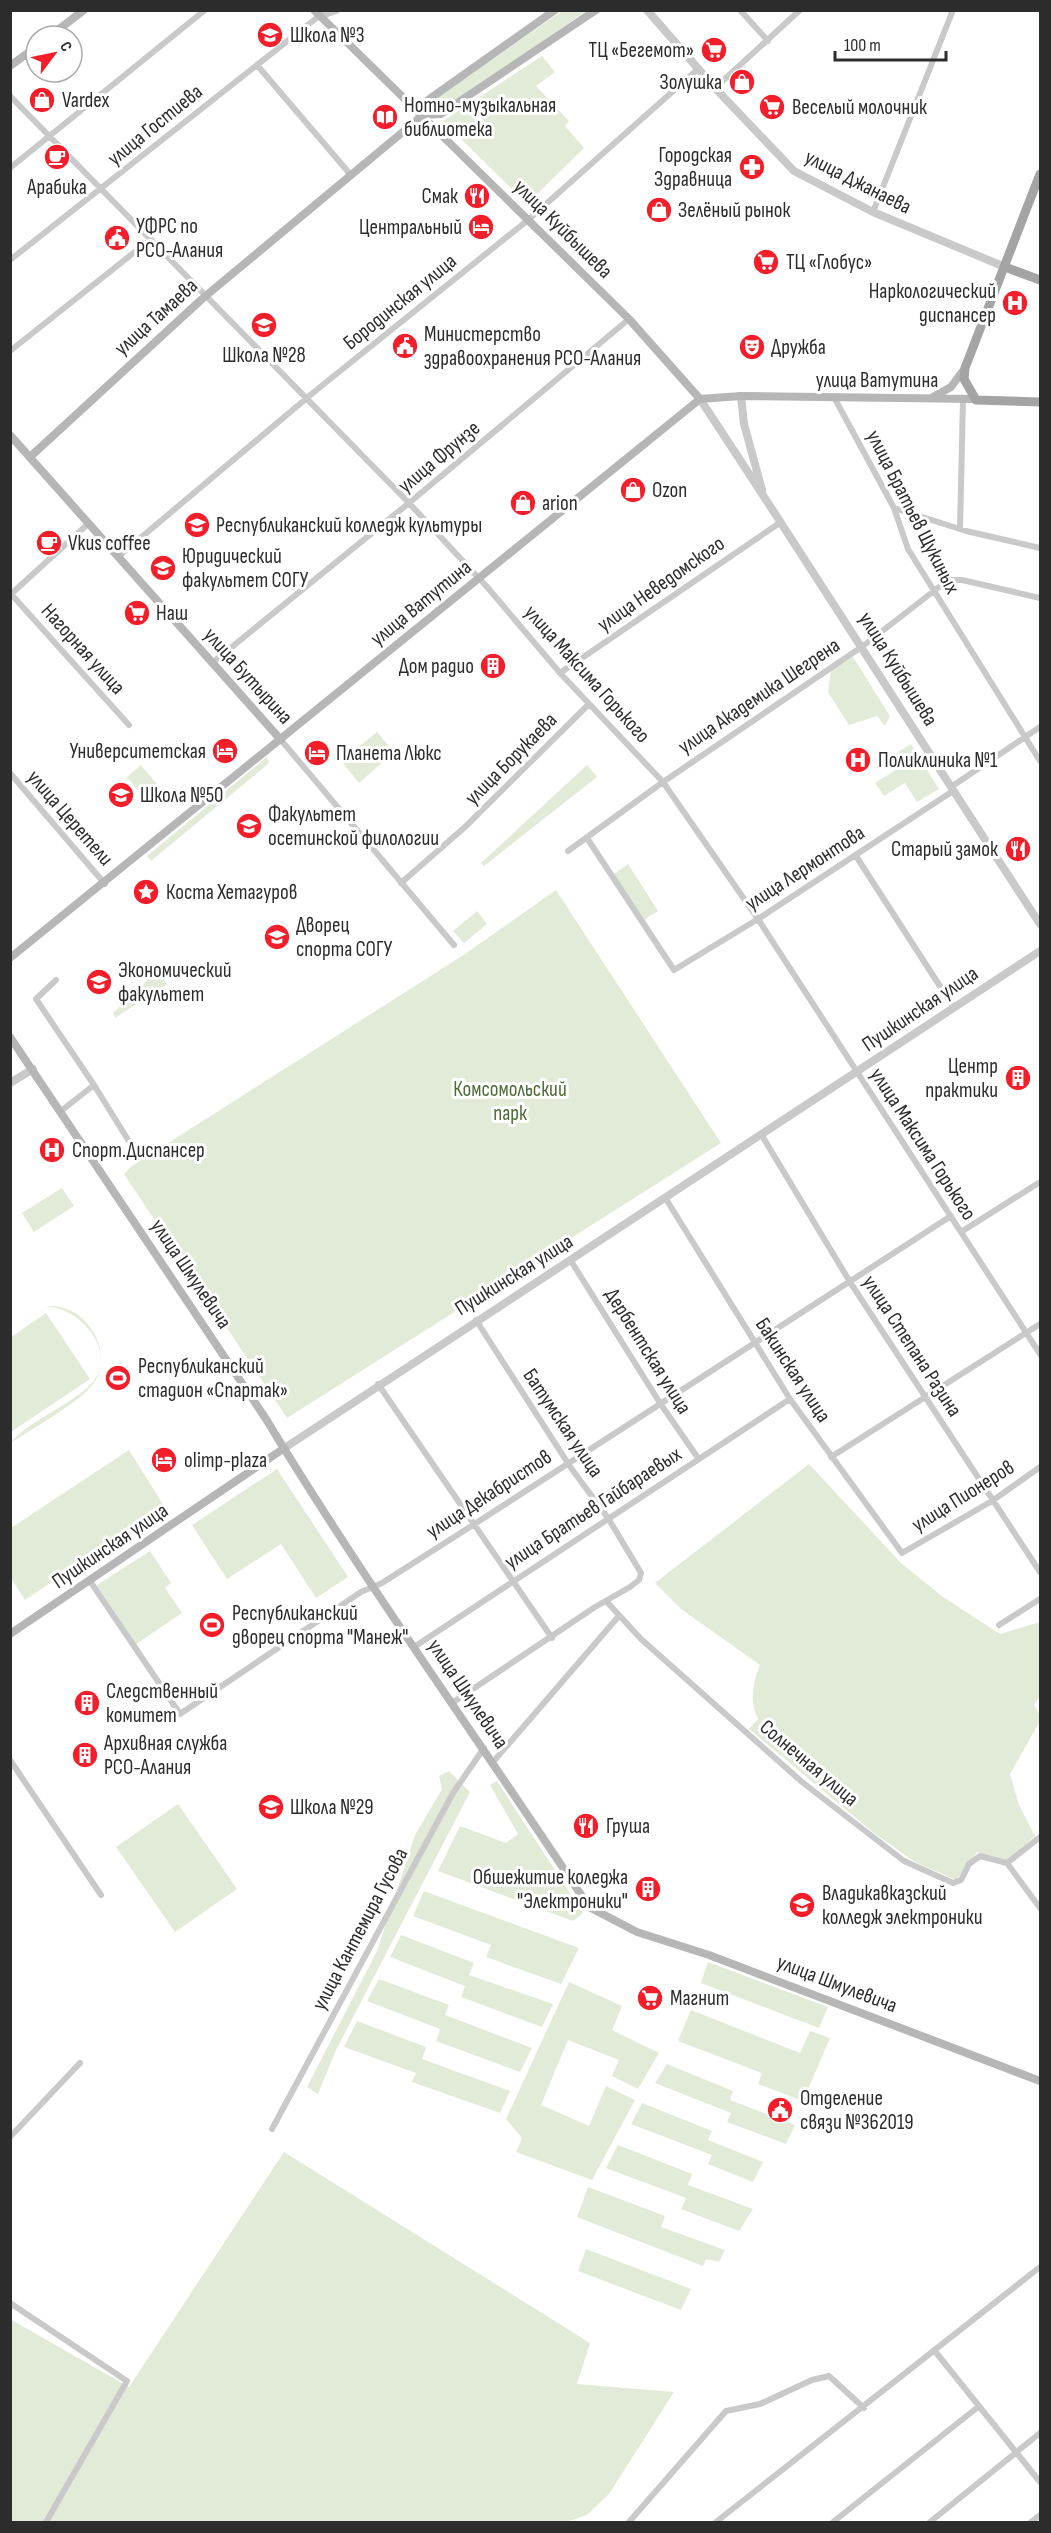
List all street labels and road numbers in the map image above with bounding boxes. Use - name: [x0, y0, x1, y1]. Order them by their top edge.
- street label: улица Гостиева: [102, 79, 208, 171]
- street label: улица Джанаева: [801, 144, 915, 220]
- street label: улица Куйбышева: [508, 174, 618, 284]
- street label: Бородинская улица: [338, 249, 462, 355]
- street label: улица Тамаева: [109, 273, 203, 361]
- street label: улица Ватутина: [816, 368, 938, 393]
- street label: улица Фрунзе: [393, 416, 485, 498]
- street label: улица Братьев Щукиных: [861, 426, 965, 598]
- street label: улица Неведомского: [593, 531, 729, 637]
- street label: улица Ватутина: [366, 555, 476, 651]
- street label: Нагорная улица: [36, 599, 130, 699]
- street label: улица Максима Горького: [519, 600, 655, 748]
- street label: улица Куйбышева: [853, 607, 943, 731]
- street label: улица Бутырина: [198, 623, 298, 729]
- street label: улица Академика Шегрена: [673, 633, 845, 759]
- street label: улица Борукаева: [460, 708, 562, 810]
- street label: улица Церетели: [22, 765, 118, 871]
- street label: улица Лермонтова: [741, 820, 869, 916]
- street label: Пушкинская улица: [857, 961, 983, 1057]
- street label: улица Максима Горького: [865, 1063, 981, 1225]
- street label: улица Шмулевича: [145, 1214, 237, 1334]
- street label: Пушкинская улица: [450, 1229, 578, 1321]
- street label: улица Степана Разина: [857, 1271, 967, 1421]
- street label: Дербентская улица: [599, 1284, 697, 1418]
- street label: Бакинская улица: [750, 1313, 836, 1427]
- street label: Батумская улица: [517, 1364, 609, 1482]
- street label: улица Братьев Гайбараевых: [500, 1441, 686, 1575]
- street label: улица Декабристов: [422, 1444, 556, 1544]
- street label: улица Пионеров: [907, 1455, 1019, 1537]
- street label: Пушкинская улица: [47, 1498, 173, 1594]
- street label: улица Шмулевича: [422, 1634, 514, 1754]
- street label: Солнечная улица: [755, 1714, 863, 1812]
- street label: улица Кантемира Гусова: [307, 1844, 413, 2014]
- street label: улица Шмулевича: [773, 1950, 901, 2018]

